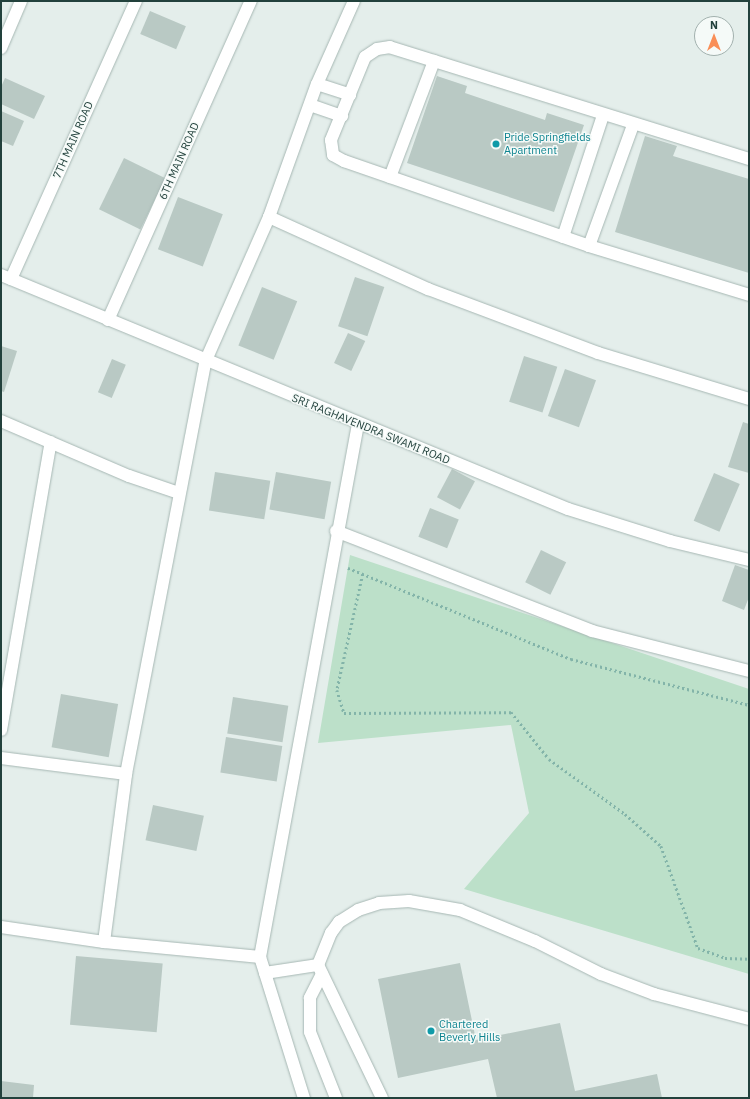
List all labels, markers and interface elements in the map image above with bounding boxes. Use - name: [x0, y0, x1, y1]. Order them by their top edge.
- north arrow: [694, 16, 734, 56]
- text: N: [710, 18, 718, 32]
- street label: 7TH MAIN ROAD: [50, 99, 96, 181]
- street label: 6TH MAIN ROAD: [156, 120, 202, 202]
- place label: Pride Springfields Apartment: [504, 131, 591, 157]
- marker: Pride Springfields Apartment: [491, 139, 501, 149]
- street label: SRI RAGHAVENDRA SWAMI ROAD: [290, 391, 452, 467]
- place label: Chartered Beverly Hills: [439, 1018, 500, 1044]
- marker: Chartered Beverly Hills: [426, 1026, 436, 1036]

